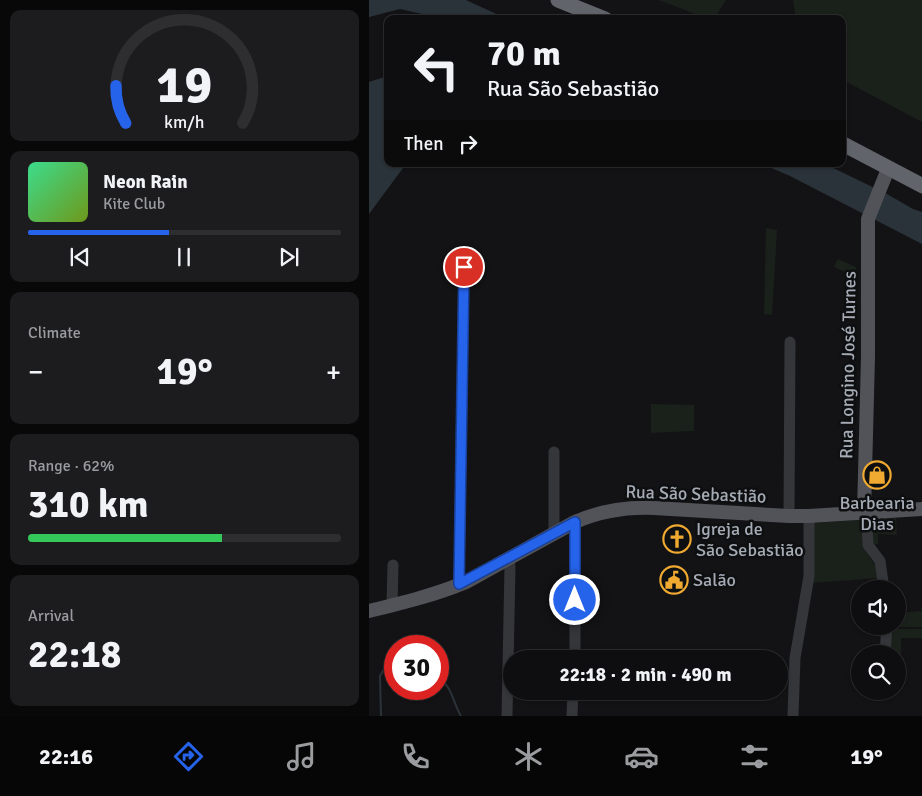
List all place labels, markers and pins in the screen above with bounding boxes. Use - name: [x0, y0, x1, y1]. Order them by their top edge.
- pin: [443, 246, 485, 288]
- shop icon: Barbearia Dias: [862, 460, 892, 490]
- place label: Barbearia Dias: [839, 492, 915, 535]
- place label: Igreja de São Sebastião: [696, 518, 804, 561]
- church icon: Igreja de São Sebastião: [662, 524, 692, 554]
- public building icon: Salão: [659, 565, 689, 595]
- place label: Salão: [693, 569, 736, 591]

